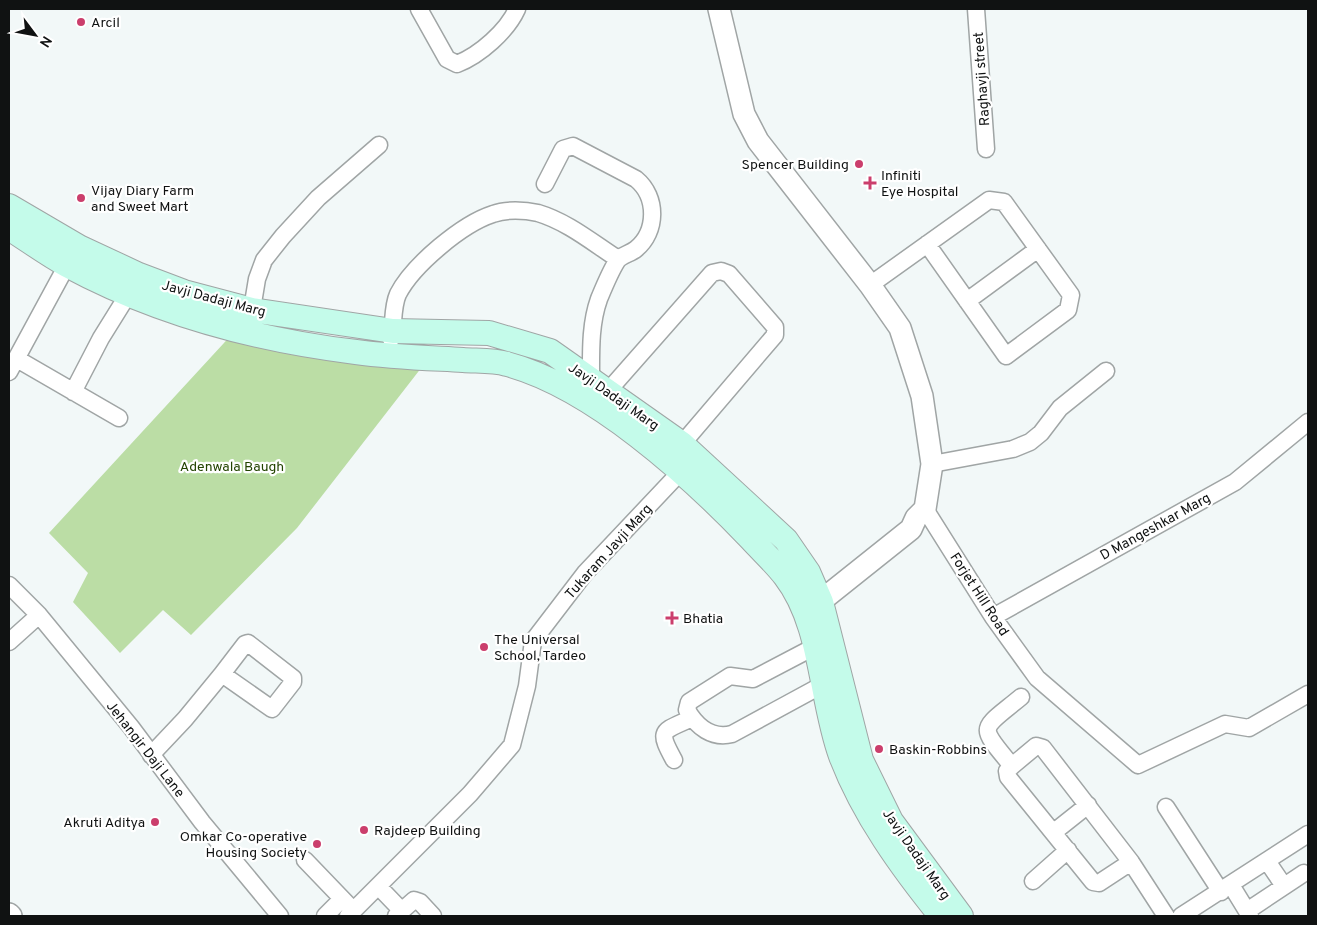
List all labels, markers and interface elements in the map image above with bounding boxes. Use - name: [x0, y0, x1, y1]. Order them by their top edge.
- north arrow: [10, 10, 60, 60]
- place label: Arcil: [91, 15, 120, 32]
- marker: Arcil: [75, 16, 87, 28]
- street label: Raghavji street: [971, 31, 994, 126]
- text: N: [35, 32, 55, 50]
- place label: Spencer Building: [742, 157, 849, 174]
- marker: Spencer Building: [853, 158, 865, 170]
- place label: Infiniti Eye Hospital: [881, 168, 959, 201]
- marker: Infiniti Eye Hospital: [863, 176, 877, 190]
- place label: Vijay Diary Farm and Sweet Mart: [91, 183, 194, 216]
- marker: Vijay Diary Farm and Sweet Mart: [75, 192, 87, 204]
- street label: Javji Dadaji Marg: [160, 277, 267, 321]
- street label: Javji Dadaji Marg: [565, 360, 662, 435]
- park label: Adenwala Baugh: [180, 459, 284, 476]
- street label: D Mangeshkar Marg: [1098, 490, 1214, 565]
- street label: Tukaram Javji Marg: [562, 501, 656, 603]
- street label: Forjet Hill Road: [946, 550, 1012, 640]
- marker: Bhatia: [665, 611, 679, 625]
- place label: Bhatia: [683, 611, 723, 628]
- place label: The Universal School, Tardeo: [494, 632, 586, 665]
- marker: The Universal School, Tardeo: [478, 641, 490, 653]
- street label: Jehangir Daji Lane: [102, 698, 188, 801]
- place label: Baskin-Robbins: [889, 742, 987, 759]
- marker: Baskin-Robbins: [873, 743, 885, 755]
- street label: Javji Dadaji Marg: [878, 806, 953, 903]
- place label: Akruti Aditya: [63, 815, 145, 832]
- marker: Akruti Aditya: [149, 816, 161, 828]
- place label: Rajdeep Building: [374, 823, 481, 840]
- marker: Rajdeep Building: [358, 824, 370, 836]
- place label: Omkar Co-operative Housing Society: [180, 829, 307, 862]
- marker: Omkar Co-operative Housing Society: [311, 838, 323, 850]

